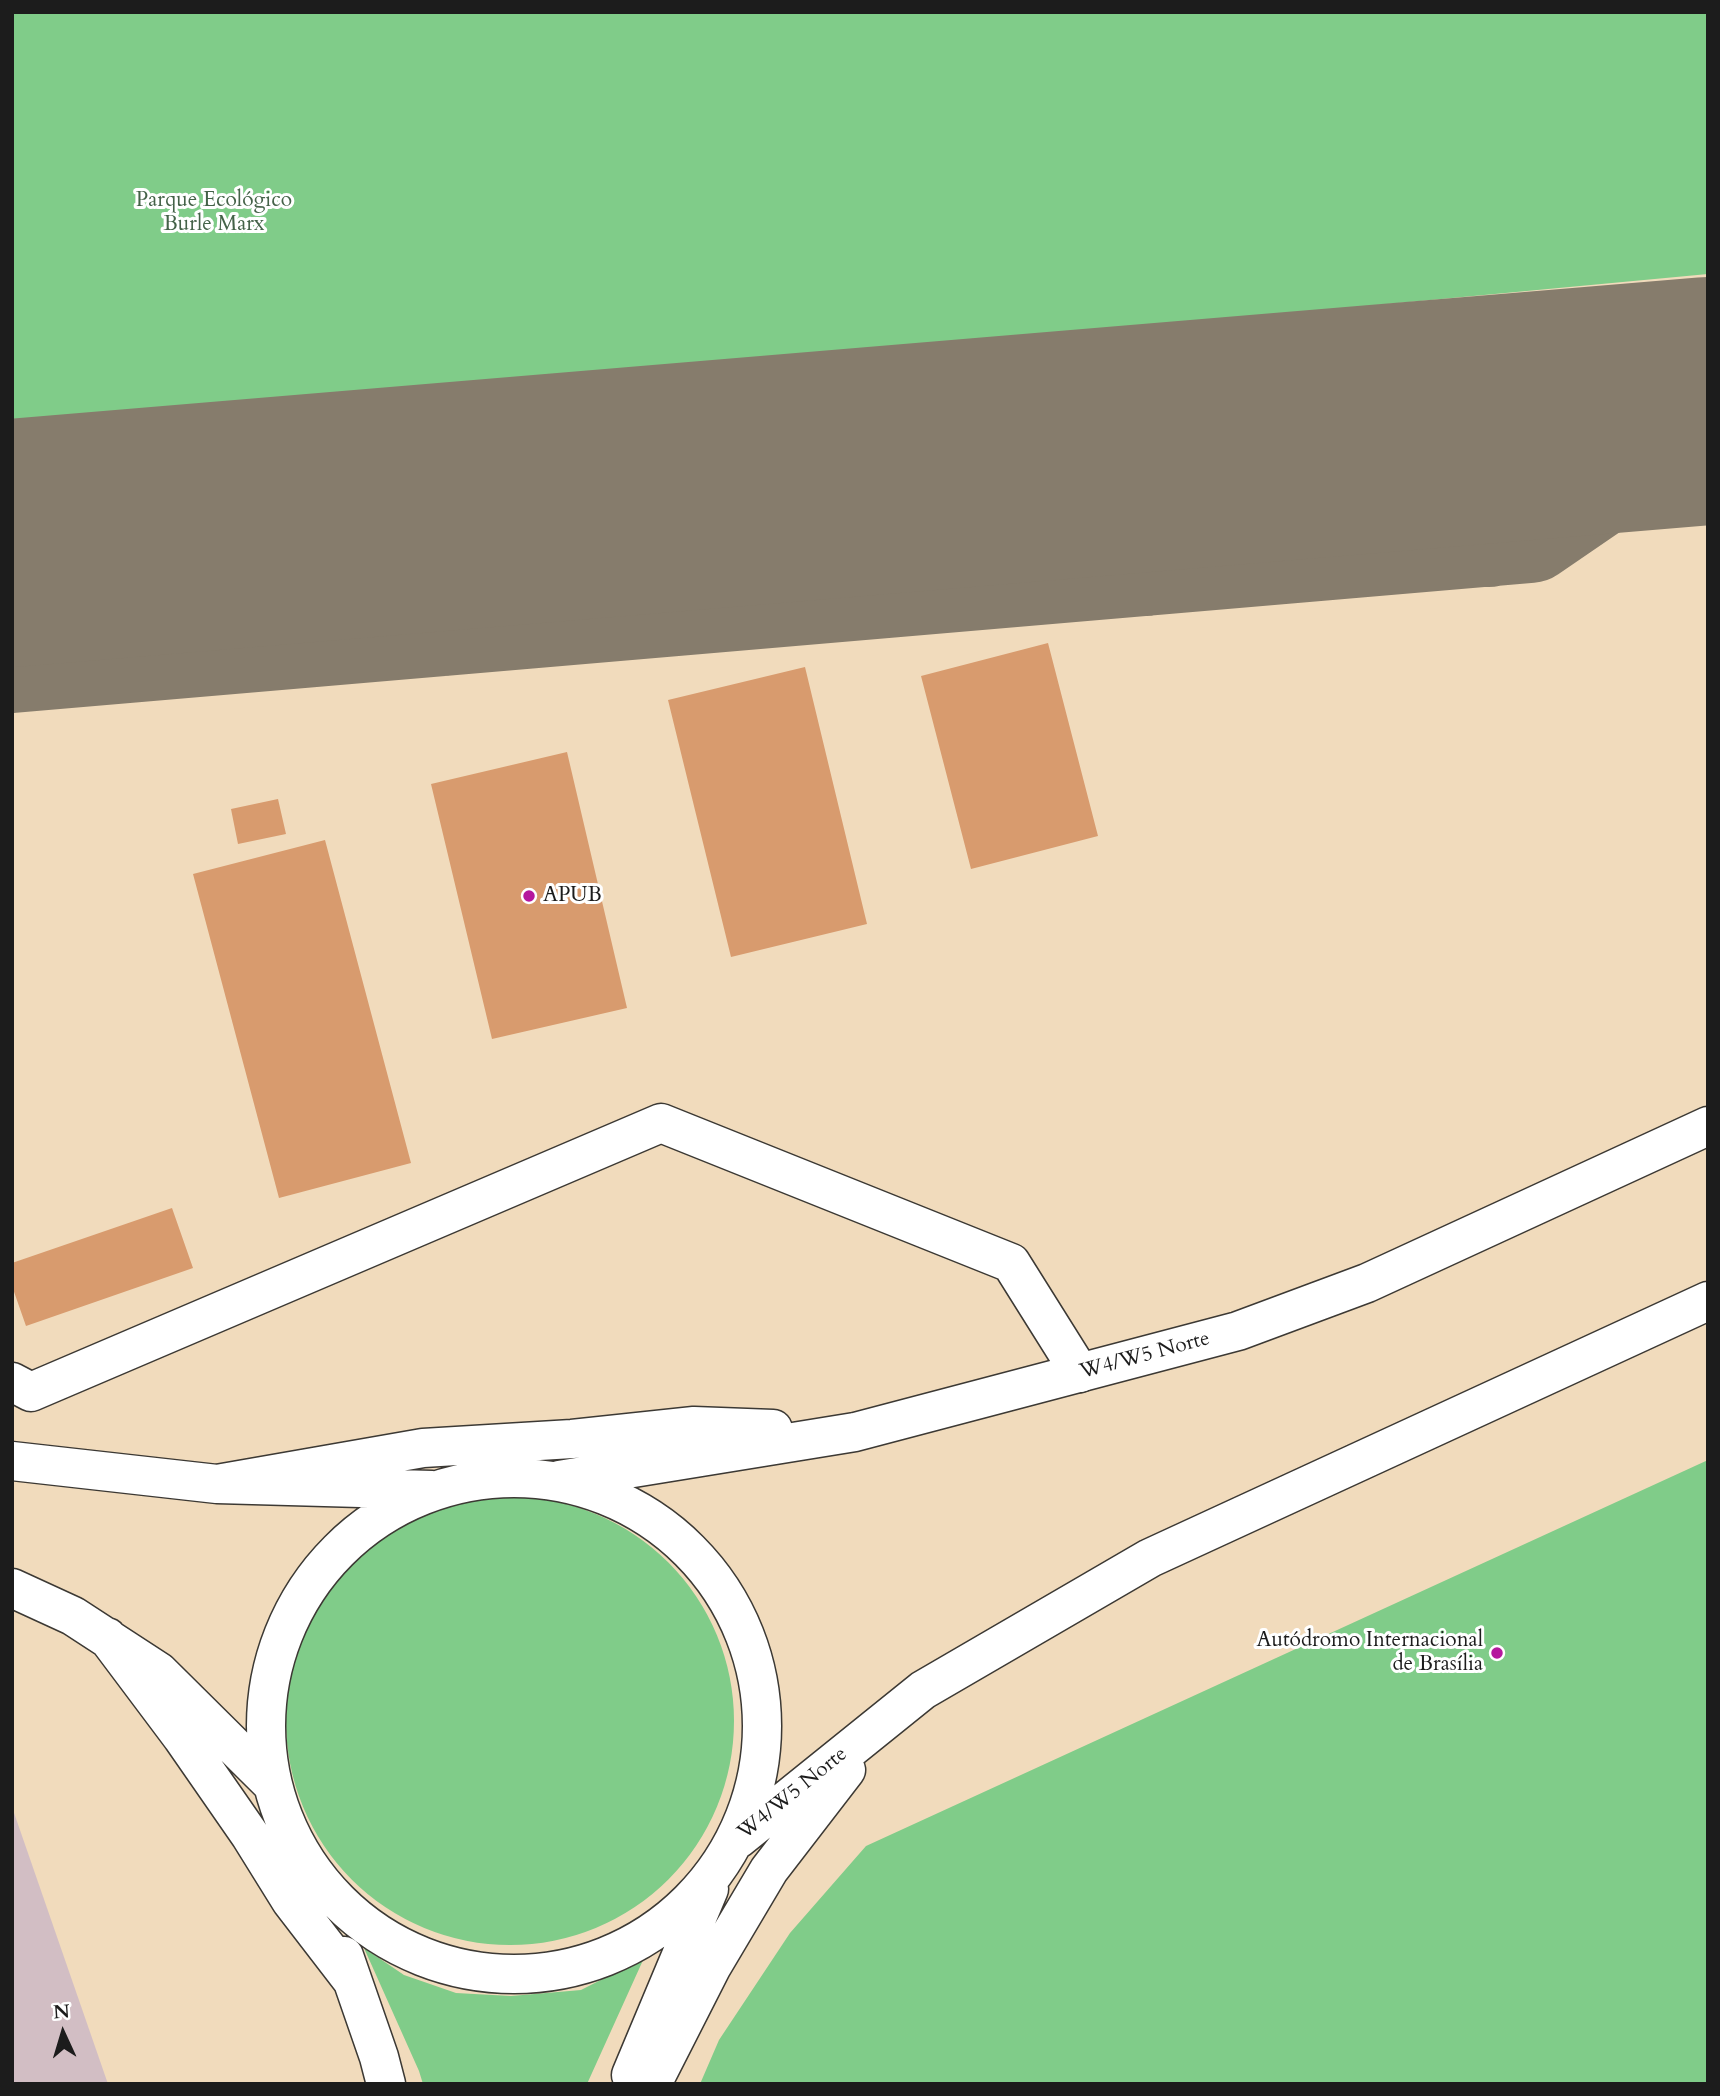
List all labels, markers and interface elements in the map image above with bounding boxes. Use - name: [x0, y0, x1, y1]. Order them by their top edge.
- park label: Parque Ecológico Burle Marx: [136, 188, 292, 238]
- place label: APUB: [543, 883, 602, 909]
- marker: APUB: [521, 888, 537, 904]
- street label: W4/W5 Norte: [1077, 1327, 1213, 1385]
- place label: Autódromo Internacional de Brasília: [1256, 1628, 1483, 1678]
- marker: Autódromo Internacional de Brasília: [1489, 1645, 1505, 1661]
- street label: W4/W5 Norte: [733, 1742, 853, 1846]
- north arrow: [28, 1998, 98, 2068]
- text: N: [52, 1999, 71, 2026]

